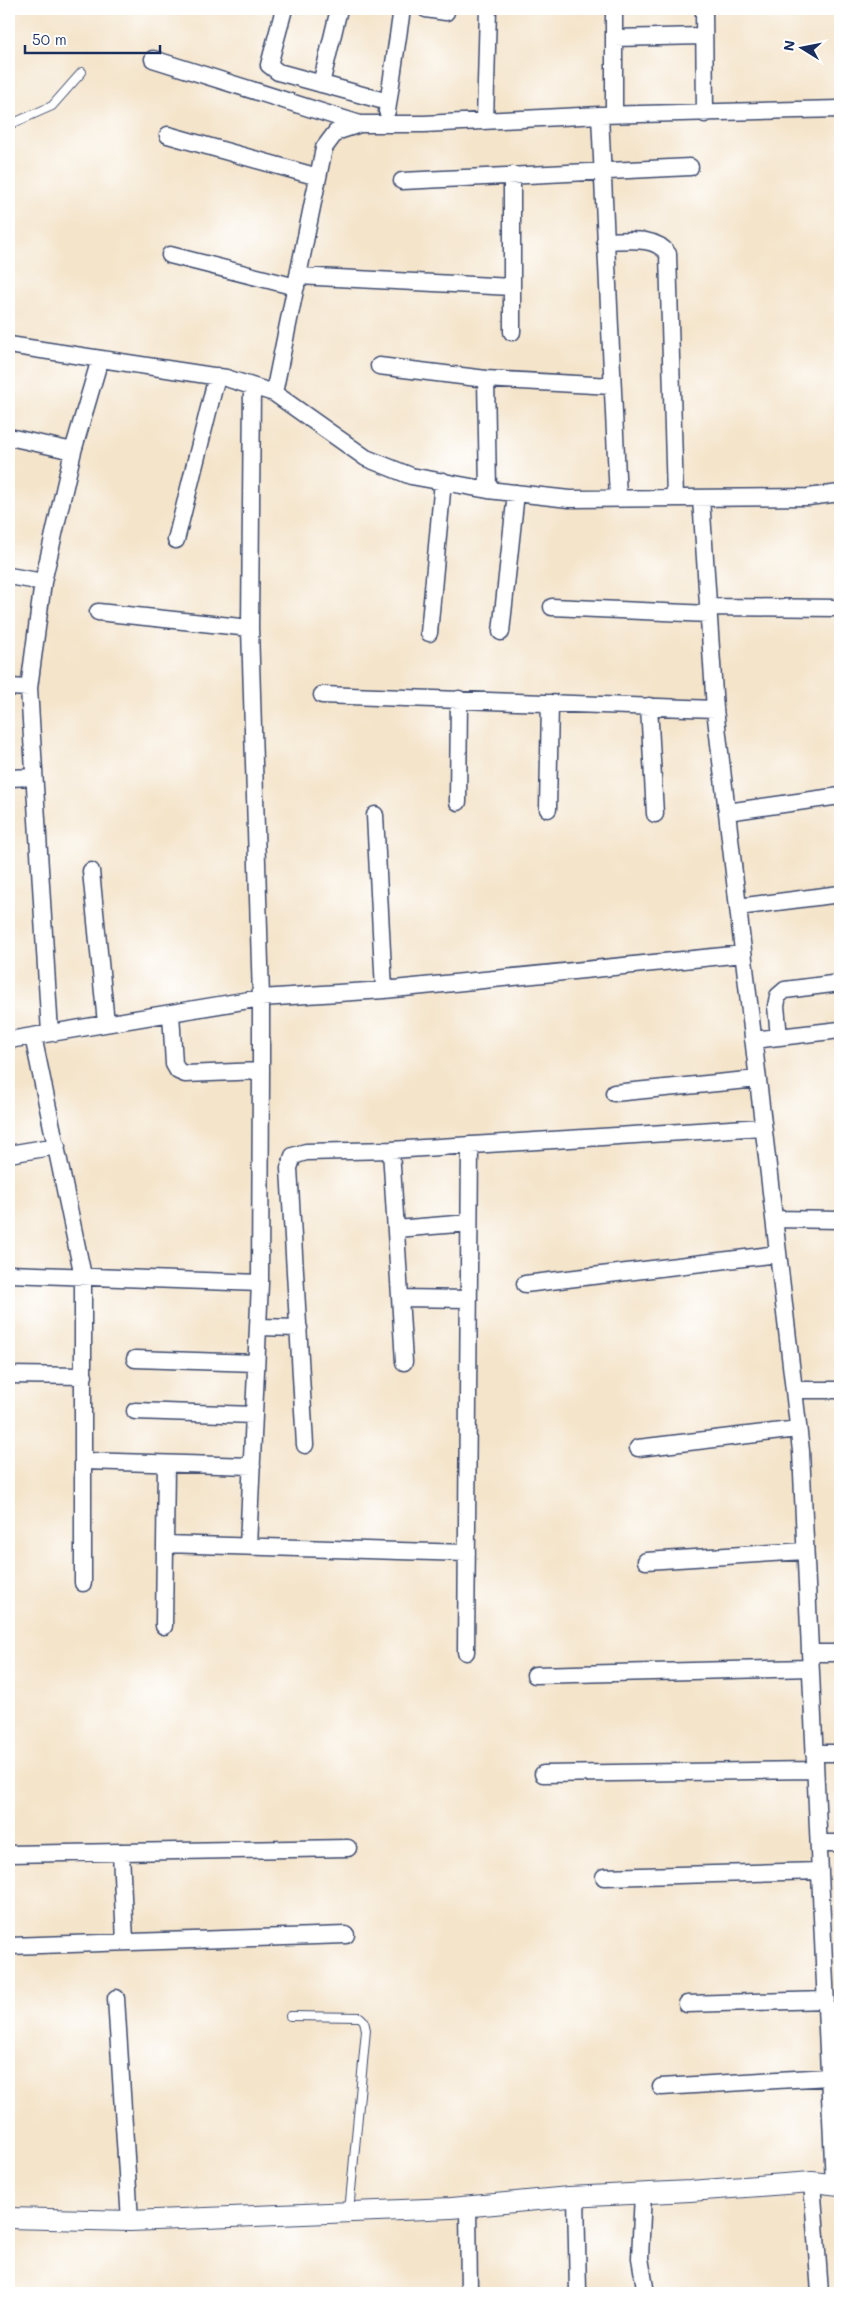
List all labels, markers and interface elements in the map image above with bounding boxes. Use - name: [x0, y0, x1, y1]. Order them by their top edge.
- scale bar: [25, 22, 160, 54]
- north arrow: [776, 22, 826, 72]
- text: 50 m: [32, 29, 67, 49]
- text: N: [778, 39, 799, 53]

